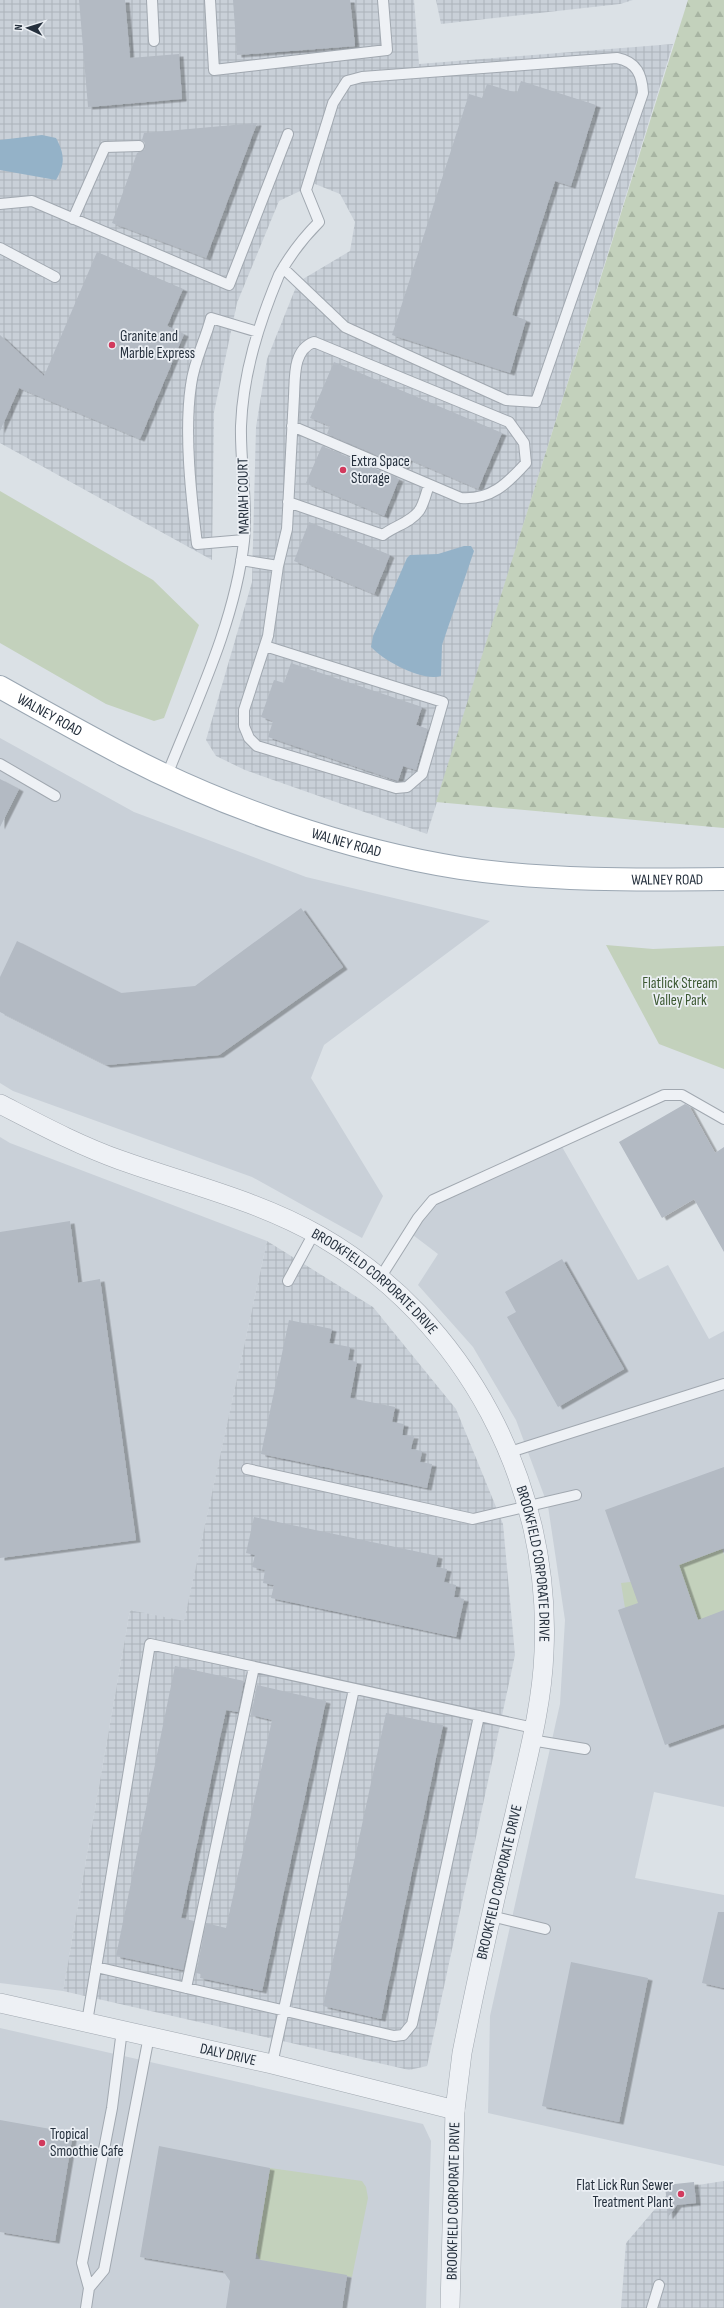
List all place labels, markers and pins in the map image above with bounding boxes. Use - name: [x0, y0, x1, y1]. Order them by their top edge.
- place label: Granite and Marble Express: [120, 327, 195, 363]
- marker: Granite and Marble Express: [107, 340, 117, 350]
- place label: Extra Space Storage: [351, 452, 410, 488]
- marker: Extra Space Storage: [338, 465, 348, 475]
- place label: Tropical Smoothie Cafe: [50, 2125, 124, 2161]
- marker: Tropical Smoothie Cafe: [37, 2138, 47, 2148]
- place label: Flat Lick Run Sewer Treatment Plant: [576, 2176, 674, 2212]
- marker: Flat Lick Run Sewer Treatment Plant: [676, 2189, 686, 2199]

